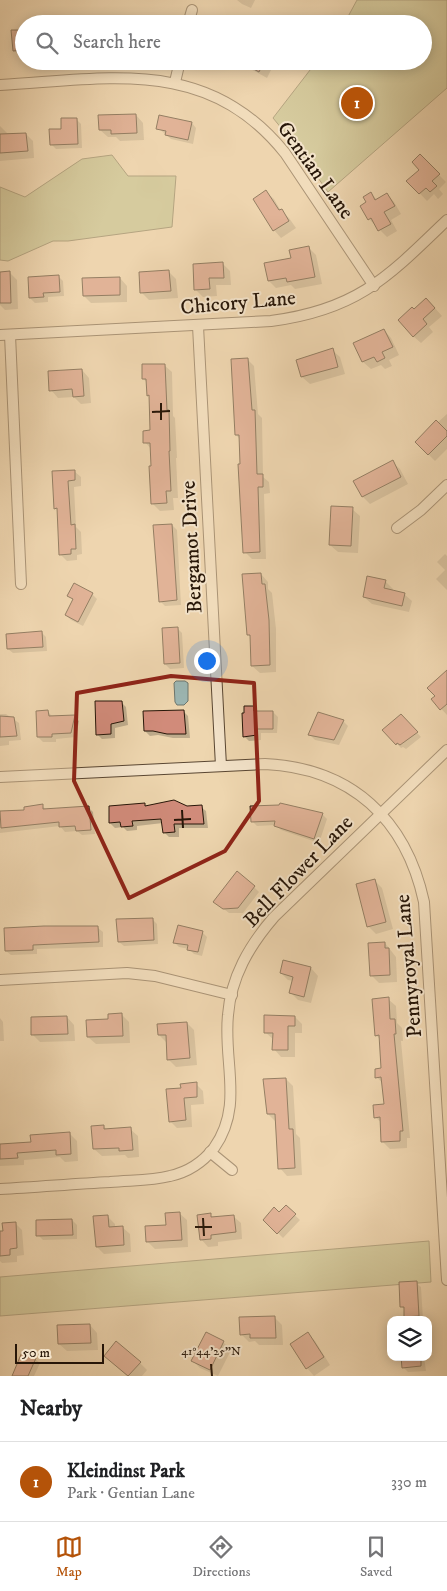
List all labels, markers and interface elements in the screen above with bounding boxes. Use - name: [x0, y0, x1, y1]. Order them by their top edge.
- search box: [15, 15, 432, 70]
- icon: search: [33, 29, 61, 57]
- text: Search here: [73, 31, 161, 54]
- pin: 1: [341, 84, 373, 122]
- street label: Gentian Lane: [271, 117, 360, 225]
- street label: Chicory Lane: [179, 285, 297, 321]
- street label: Bergamot Drive: [176, 480, 208, 614]
- your location: [194, 648, 220, 674]
- street label: Bell Flower Lane: [238, 810, 359, 933]
- street label: Pennyroyal Lane: [390, 893, 428, 1039]
- map controls: [387, 1316, 432, 1361]
- button: layers: [387, 1316, 432, 1361]
- scale bar: [15, 1341, 104, 1364]
- text: 50 m: [22, 1344, 50, 1362]
- text: 41°44'25"N: [181, 1344, 241, 1359]
- text: Nearby: [20, 1396, 82, 1422]
- text: Kleindinst Park: [67, 1460, 185, 1483]
- text: 1: [33, 1472, 39, 1492]
- text: 330 m: [391, 1472, 427, 1492]
- text: Park · Gentian Lane: [67, 1483, 195, 1503]
- tab: Map: [55, 1533, 83, 1581]
- tab: Directions: [192, 1533, 250, 1581]
- tab: Saved: [360, 1533, 392, 1581]

